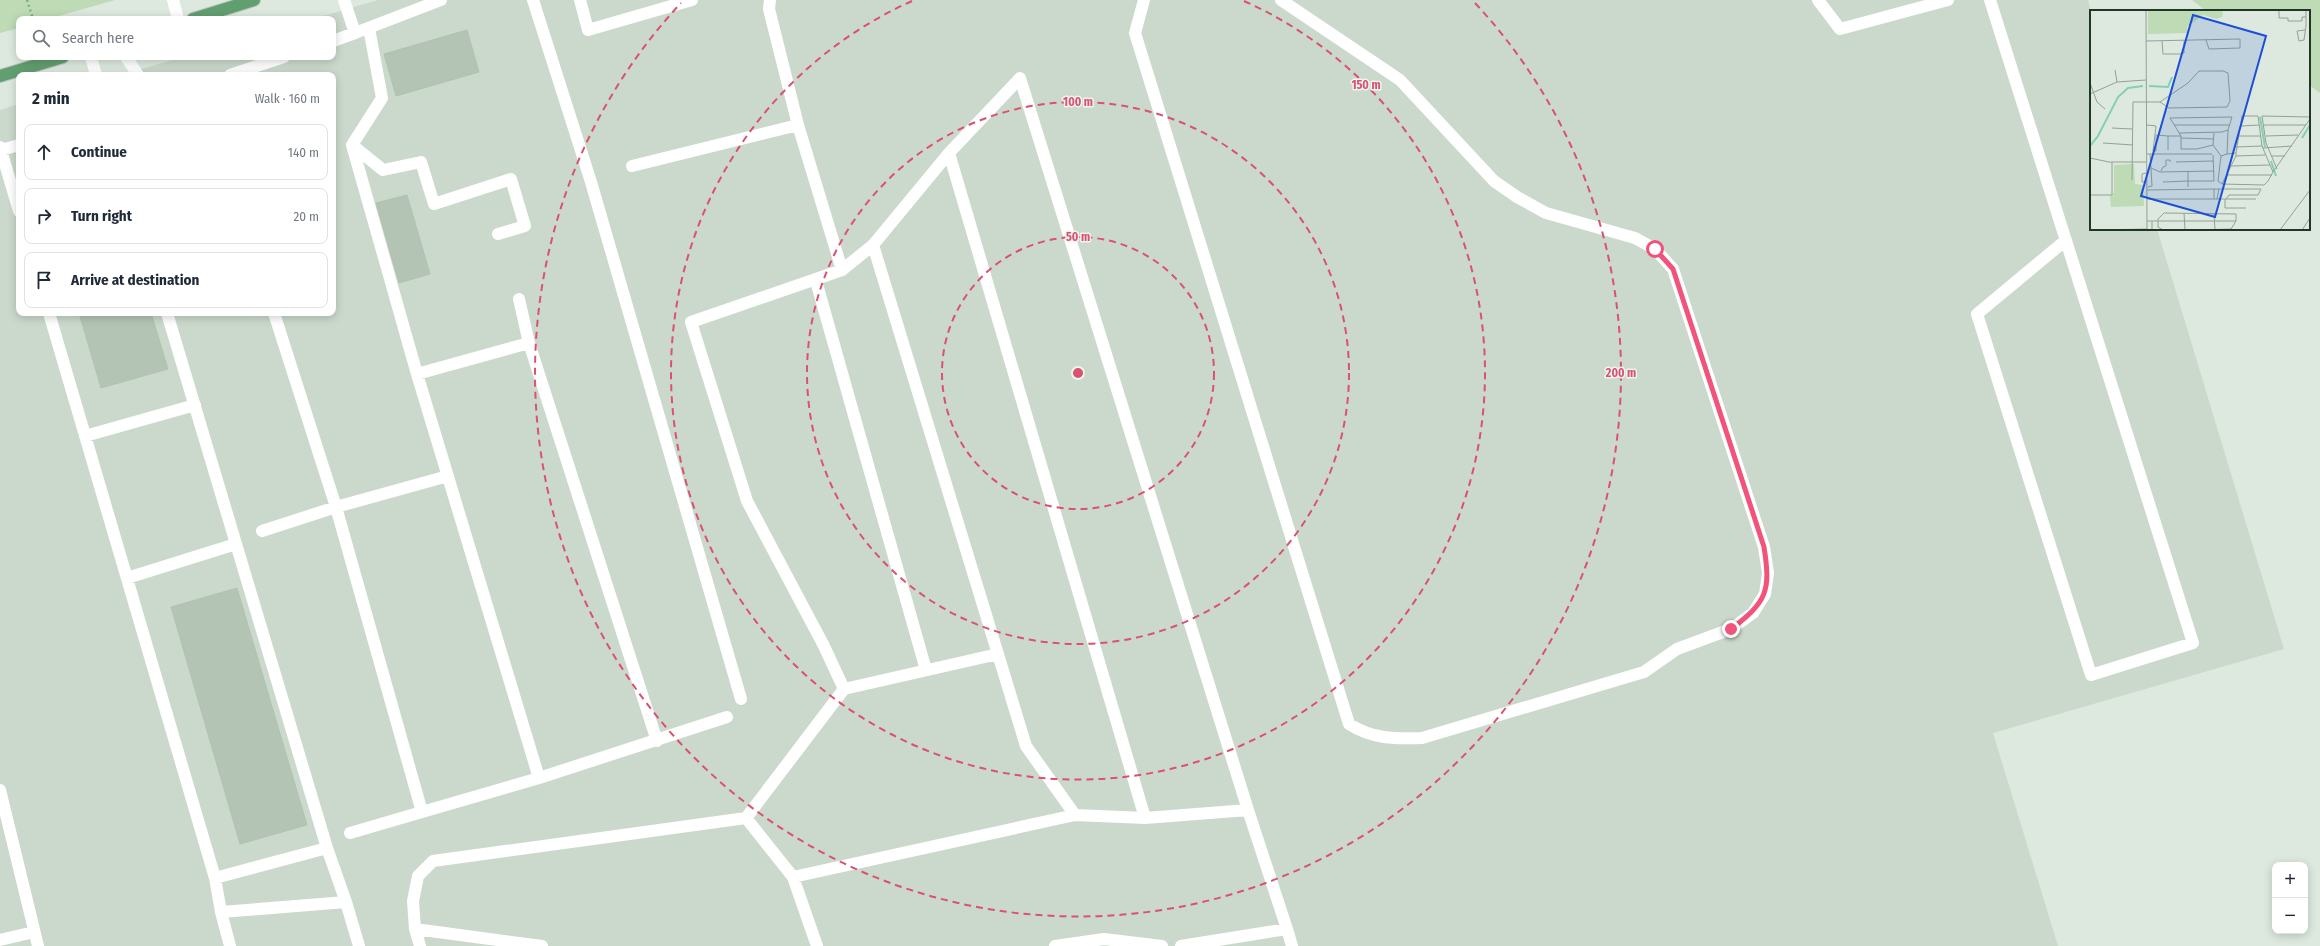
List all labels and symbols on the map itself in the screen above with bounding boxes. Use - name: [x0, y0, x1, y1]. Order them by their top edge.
- inset map: [2090, 10, 2310, 230]
- text: 150 m: [1351, 78, 1381, 92]
- text: 100 m: [1063, 95, 1093, 109]
- text: 50 m: [1066, 230, 1090, 244]
- route start: [1646, 240, 1664, 258]
- centre of rings: [1071, 366, 1085, 380]
- text: 200 m: [1605, 366, 1636, 380]
- route end: [1722, 620, 1740, 638]

